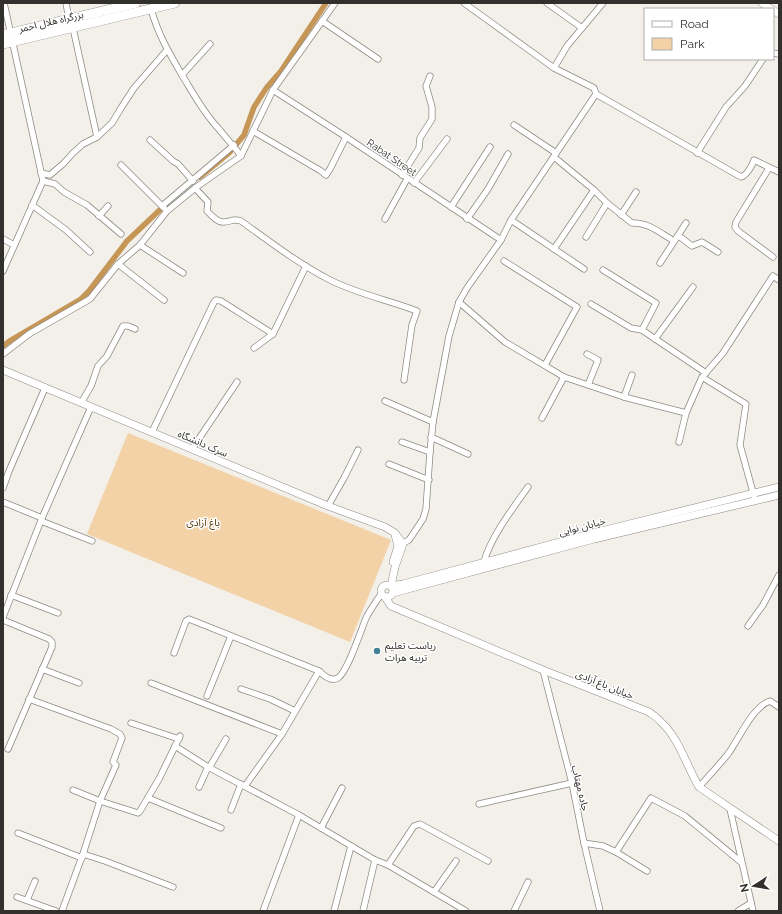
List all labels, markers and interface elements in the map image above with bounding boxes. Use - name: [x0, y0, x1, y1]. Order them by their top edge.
- legend: [644, 8, 774, 60]
- street label: بزرگراه هلال احمر: [17, 9, 85, 35]
- text: Road: [680, 17, 709, 31]
- text: Park: [680, 37, 705, 51]
- street label: Rabat Street: [365, 137, 419, 178]
- street label: سرک دانشگاه: [176, 428, 230, 460]
- street label: خیابان نوایی: [558, 515, 607, 539]
- park label: باغ آزادی: [186, 517, 220, 530]
- place label: ریاست تعلیم تربیه هرات: [385, 640, 436, 664]
- marker: ریاست تعلیم تربیه هرات: [372, 646, 382, 656]
- street label: خیابان باغ آزادی: [574, 668, 635, 703]
- street label: جاده مهتاب: [570, 764, 591, 812]
- north arrow: [734, 866, 774, 906]
- text: N: [737, 883, 752, 893]

